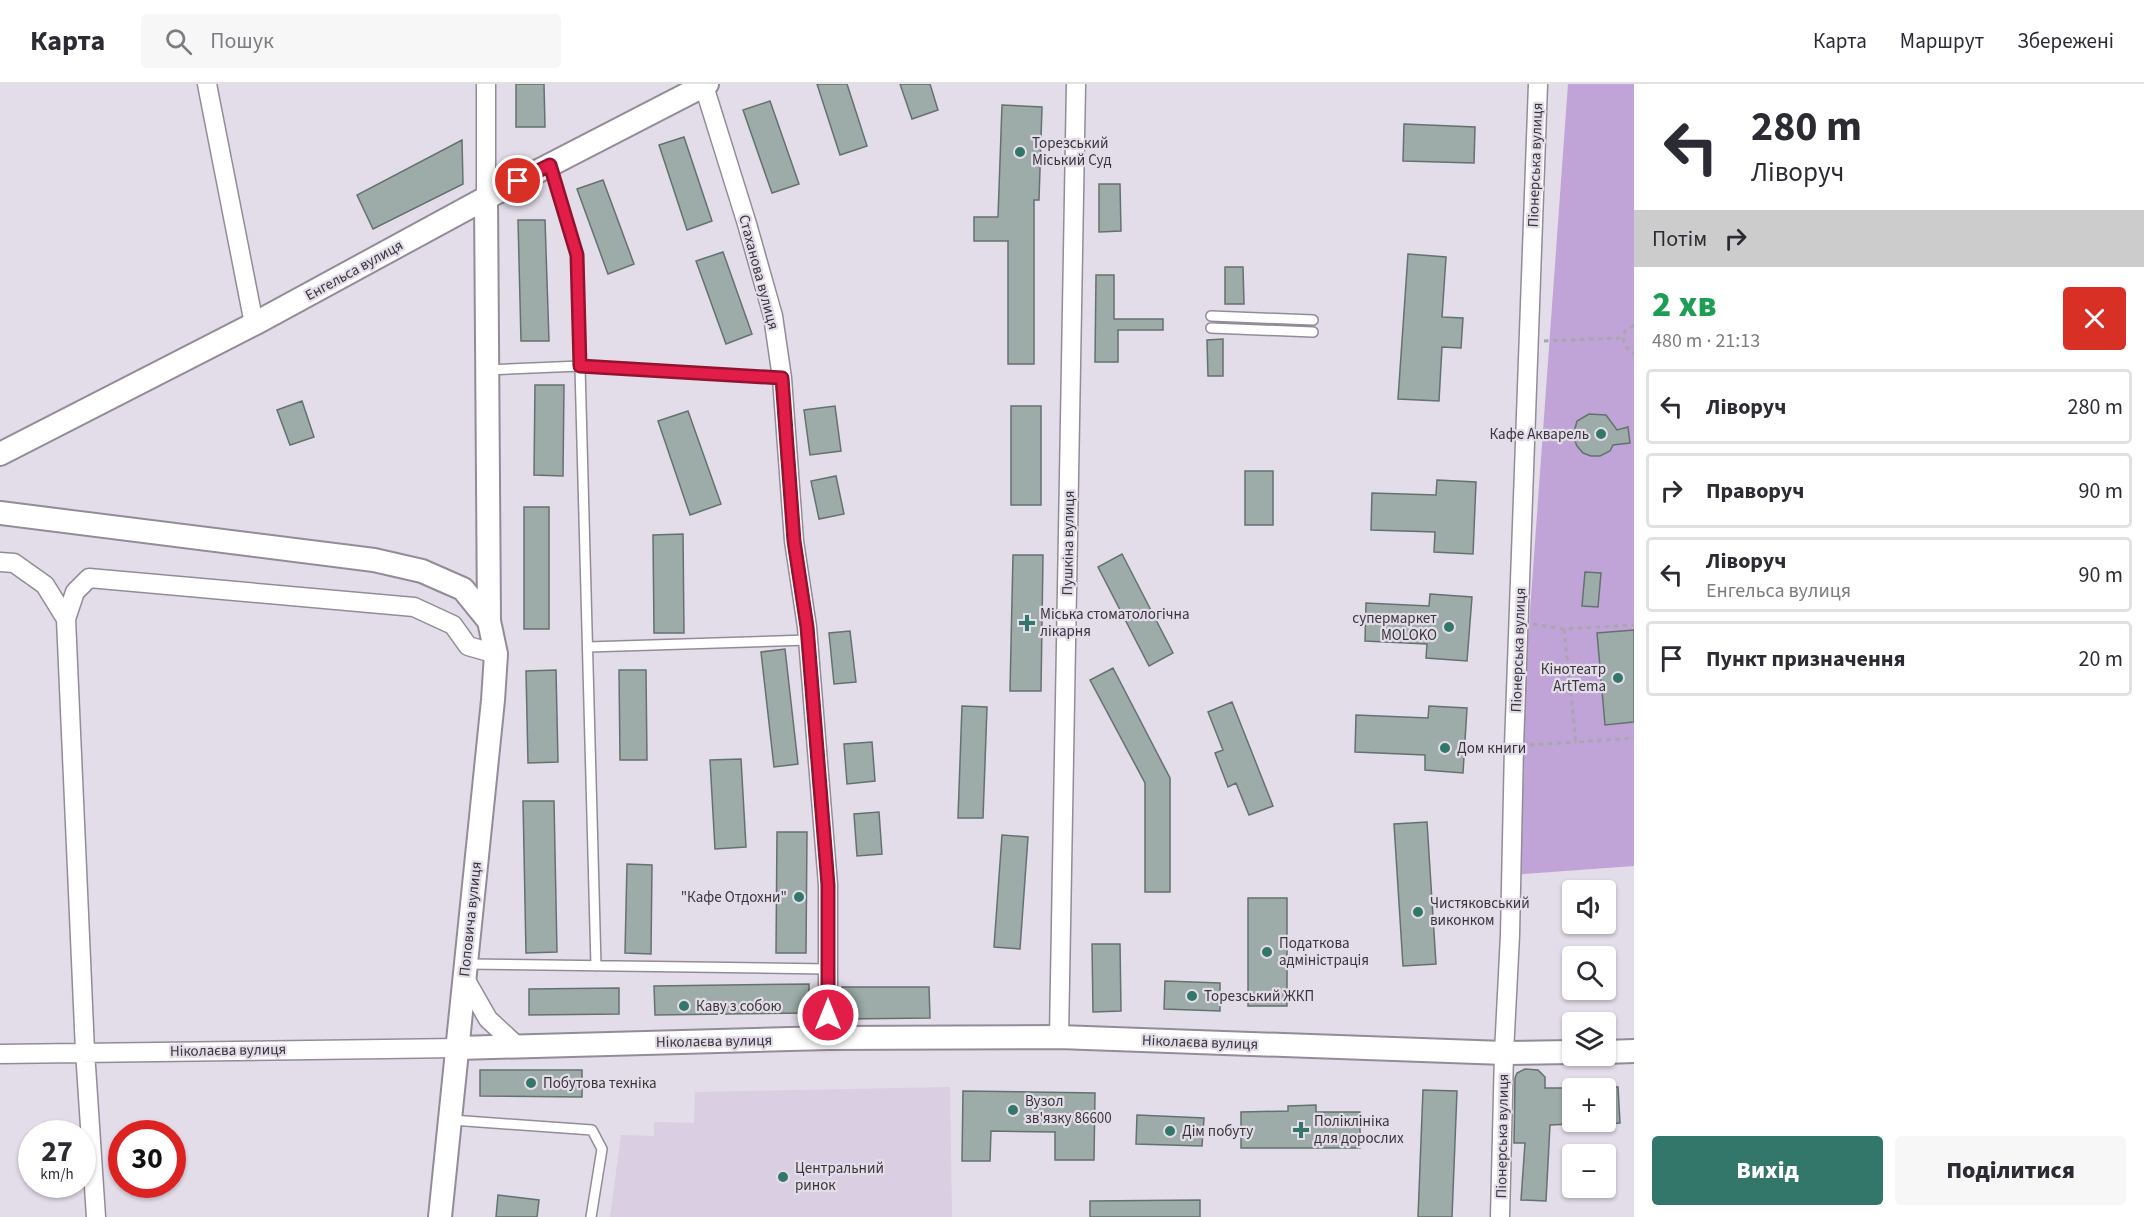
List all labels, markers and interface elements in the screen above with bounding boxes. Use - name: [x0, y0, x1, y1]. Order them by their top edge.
- search box: [141, 14, 561, 68]
- text: Карта: [30, 21, 105, 61]
- icon: search: [162, 25, 195, 58]
- text: Пошук: [210, 25, 274, 57]
- text: Карта: [1813, 26, 1867, 56]
- text: Маршрут: [1900, 26, 1984, 56]
- text: Збережені: [2017, 26, 2114, 56]
- text: 280 m: [1751, 97, 1862, 157]
- street label: Піонерська вулиця: [1523, 102, 1548, 228]
- icon: left: [1652, 108, 1730, 186]
- place label: Торезський Міський Суд: [1032, 133, 1111, 171]
- marker: Торезський Міський Суд: [1013, 145, 1027, 159]
- text: Ліворуч: [1751, 153, 1844, 192]
- pin: [492, 155, 543, 206]
- icon: arrive: [501, 164, 534, 197]
- street label: Стаханова вулиця: [733, 212, 784, 332]
- icon: right: [1719, 222, 1752, 255]
- text: Потім: [1652, 223, 1707, 255]
- street label: Енгельса вулиця: [302, 235, 407, 306]
- text: 2 хв: [1652, 279, 1717, 330]
- button: close: [2063, 287, 2126, 350]
- text: 480 m · 21:13: [1652, 327, 1760, 355]
- icon: left: [1655, 390, 1688, 423]
- text: Ліворуч: [1706, 391, 1786, 423]
- text: 280 m: [2068, 391, 2123, 423]
- place label: Кафе Акварель: [1489, 424, 1589, 445]
- marker: Кафе Акварель: [1594, 427, 1608, 441]
- icon: right: [1655, 474, 1688, 507]
- text: Праворуч: [1706, 475, 1804, 507]
- text: 90 m: [2078, 475, 2123, 507]
- street label: Пушкіна вулиця: [1057, 490, 1080, 596]
- text: Ліворуч: [1706, 545, 1786, 577]
- icon: left: [1655, 558, 1688, 591]
- text: 90 m: [2078, 559, 2123, 591]
- text: Енгельса вулиця: [1706, 577, 1851, 605]
- street label: Піонерська вулиця: [1506, 587, 1531, 713]
- place label: Міська стоматологічна лікарня: [1040, 604, 1189, 642]
- place label: супермаркет MOLOKO: [1352, 608, 1437, 646]
- marker: Міська стоматологічна лікарня: [1018, 614, 1036, 632]
- marker: супермаркет MOLOKO: [1442, 620, 1456, 634]
- icon: arrive: [1655, 642, 1688, 675]
- text: Пункт призначення: [1706, 643, 1906, 675]
- text: 20 m: [2078, 643, 2123, 675]
- place label: Кінотеатр ArtTema: [1541, 659, 1606, 697]
- marker: Кінотеатр ArtTema: [1611, 671, 1625, 685]
- place label: Дом книги: [1457, 738, 1526, 759]
- marker: Дом книги: [1438, 741, 1452, 755]
- street label: Поповича вулиця: [454, 860, 487, 978]
- map controls: [1562, 880, 1616, 1198]
- button: sound: [1562, 880, 1616, 934]
- place label: "Кафе Отдохни": [681, 887, 787, 908]
- marker: "Кафе Отдохни": [792, 890, 806, 904]
- place label: Чистяковський виконком: [1430, 893, 1530, 931]
- marker: Чистяковський виконком: [1411, 905, 1425, 919]
- place label: Податкова адміністрація: [1279, 933, 1369, 971]
- marker: Податкова адміністрація: [1260, 945, 1274, 959]
- button: search: [1562, 946, 1616, 1000]
- position arrow: [796, 983, 860, 1047]
- place label: Торезський ЖКП: [1204, 986, 1314, 1007]
- marker: Торезський ЖКП: [1185, 989, 1199, 1003]
- place label: Каву з собою: [696, 996, 782, 1017]
- marker: Каву з собою: [677, 999, 691, 1013]
- button: layers: [1562, 1012, 1616, 1066]
- street label: Ніколаєва вулиця: [656, 1030, 772, 1053]
- street label: Ніколаєва вулиця: [1141, 1030, 1258, 1055]
- street label: Ніколаєва вулиця: [170, 1039, 286, 1062]
- place label: Побутова техніка: [543, 1073, 657, 1094]
- street label: Піонерська вулиця: [1491, 1073, 1514, 1199]
- marker: Побутова техніка: [524, 1076, 538, 1090]
- button: +: [1562, 1078, 1616, 1132]
- place label: Вузол зв'язку 86600: [1025, 1091, 1112, 1129]
- marker: Вузол зв'язку 86600: [1006, 1103, 1020, 1117]
- place label: Поліклініка для дорослих: [1314, 1111, 1404, 1149]
- speed limit sign: 30: [108, 1120, 186, 1198]
- place label: Дім побуту: [1182, 1121, 1253, 1142]
- marker: Поліклініка для дорослих: [1292, 1121, 1310, 1139]
- marker: Дім побуту: [1163, 1124, 1177, 1138]
- text: 27: [41, 1130, 73, 1173]
- button: Вихід: [1652, 1136, 1883, 1205]
- button: Поділитися: [1895, 1136, 2126, 1205]
- button: −: [1562, 1144, 1616, 1198]
- place label: Центральний ринок: [795, 1158, 884, 1196]
- text: km/h: [40, 1164, 74, 1185]
- marker: Центральний ринок: [776, 1170, 790, 1184]

